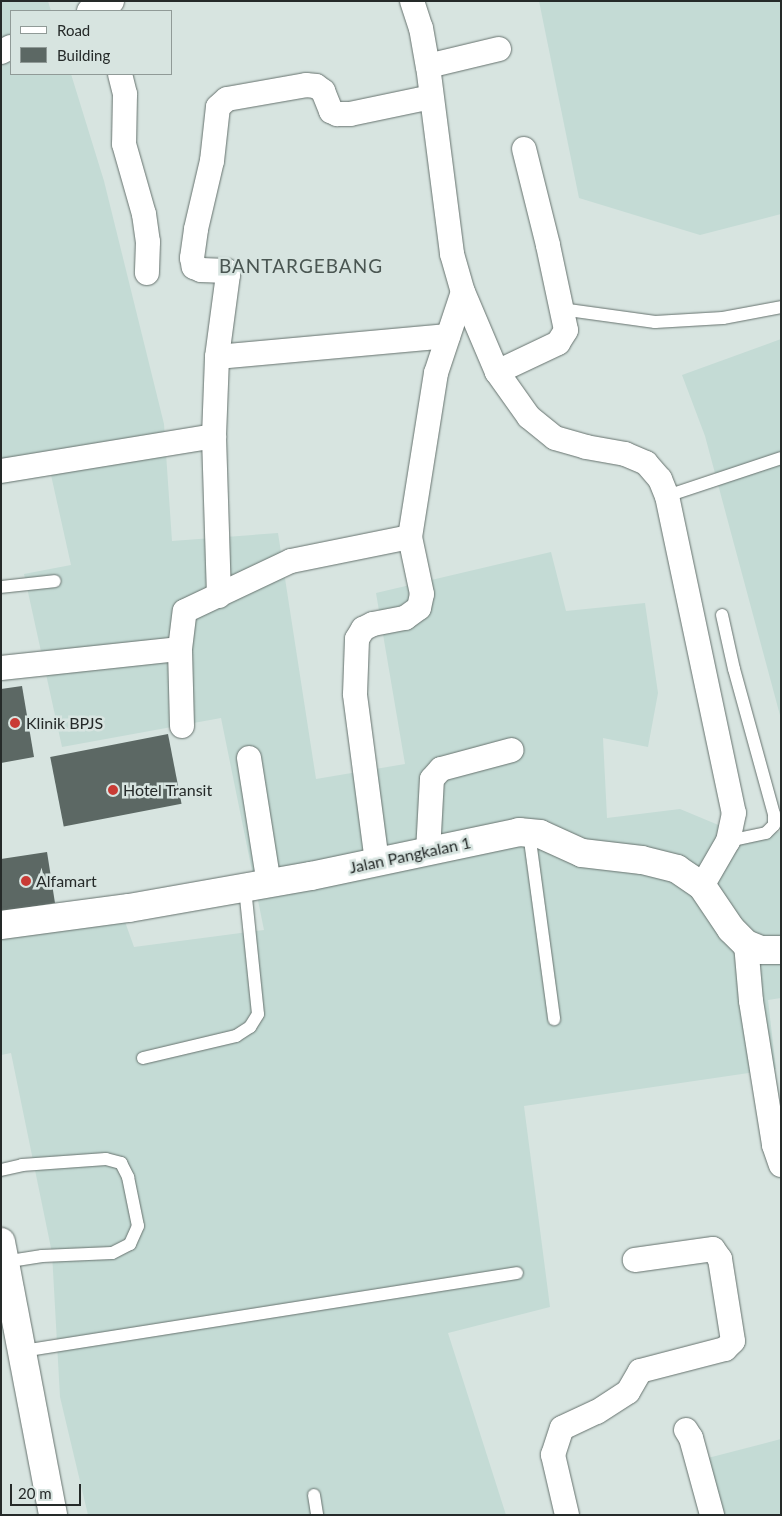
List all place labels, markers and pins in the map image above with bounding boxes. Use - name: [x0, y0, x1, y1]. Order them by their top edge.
- place label: Klinik BPJS: [26, 713, 103, 733]
- marker: Klinik BPJS: [8, 716, 22, 730]
- place label: Hotel Transit: [123, 780, 213, 800]
- marker: Hotel Transit: [107, 784, 119, 796]
- place label: Alfamart: [36, 871, 97, 891]
- marker: Alfamart: [20, 875, 32, 887]

